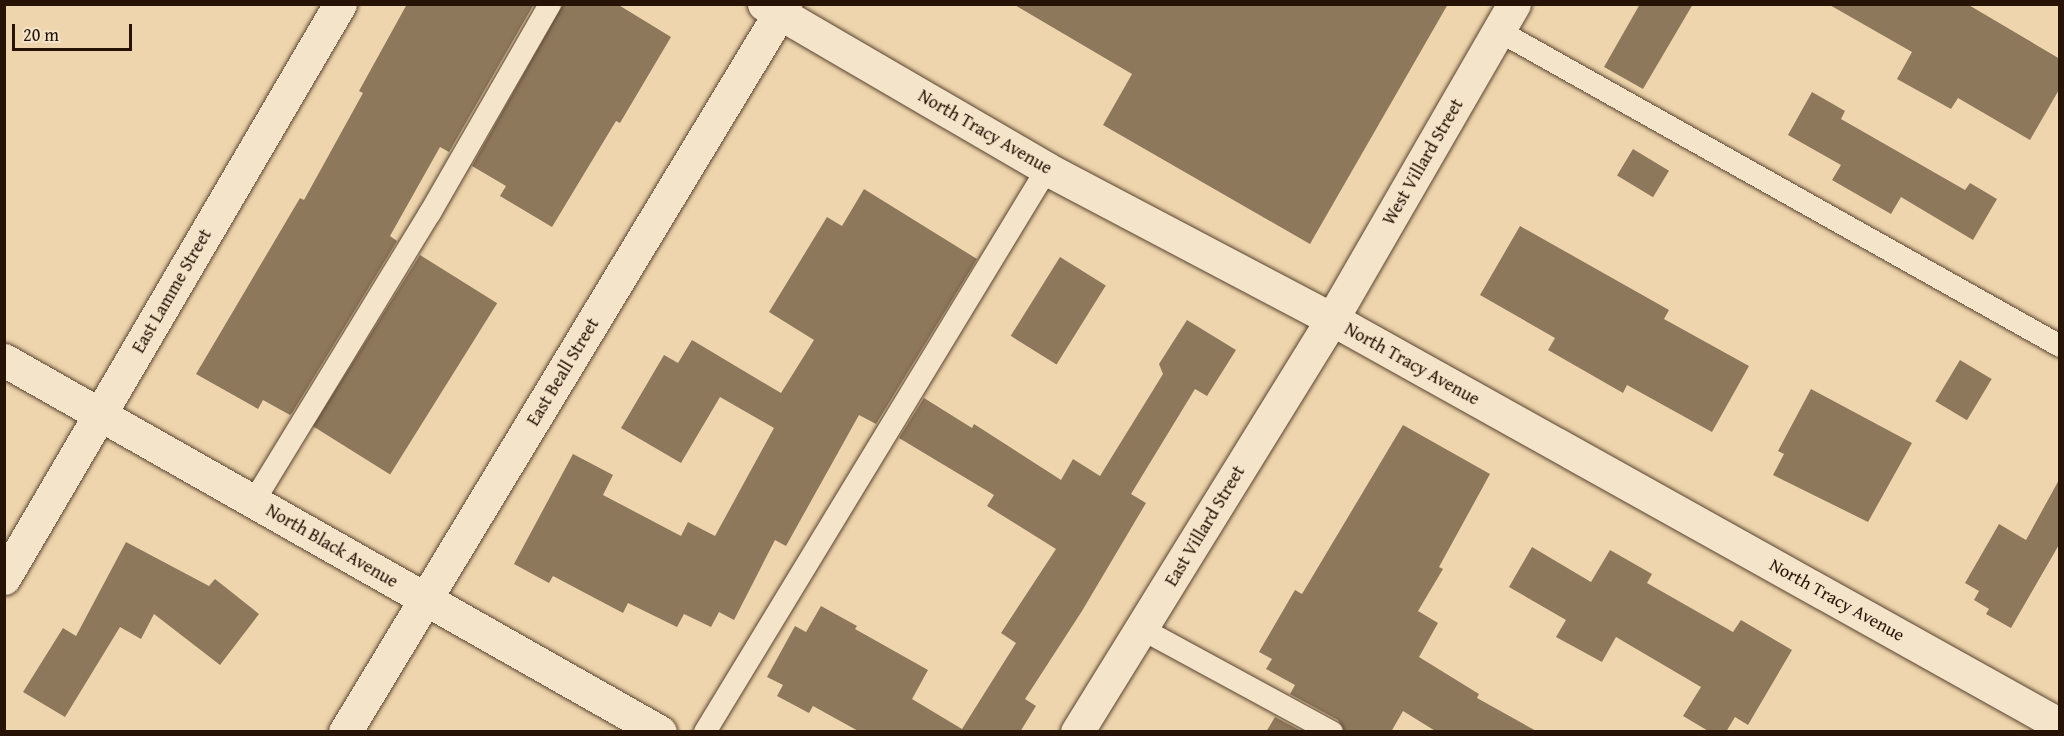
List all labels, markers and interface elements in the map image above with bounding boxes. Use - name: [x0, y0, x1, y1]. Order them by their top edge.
- scale bar: [15, 12, 135, 50]
- text: 20 m: [23, 21, 59, 48]
- street label: North Tracy Avenue: [914, 85, 1056, 179]
- street label: West Villard Street: [1378, 95, 1468, 229]
- street label: East Lamme Street: [128, 225, 216, 357]
- street label: East Beall Street: [522, 314, 604, 430]
- street label: North Tracy Avenue: [1341, 318, 1483, 410]
- street label: East Villard Street: [1160, 462, 1250, 590]
- street label: North Black Avenue: [262, 499, 402, 593]
- street label: North Tracy Avenue: [1766, 554, 1908, 646]

